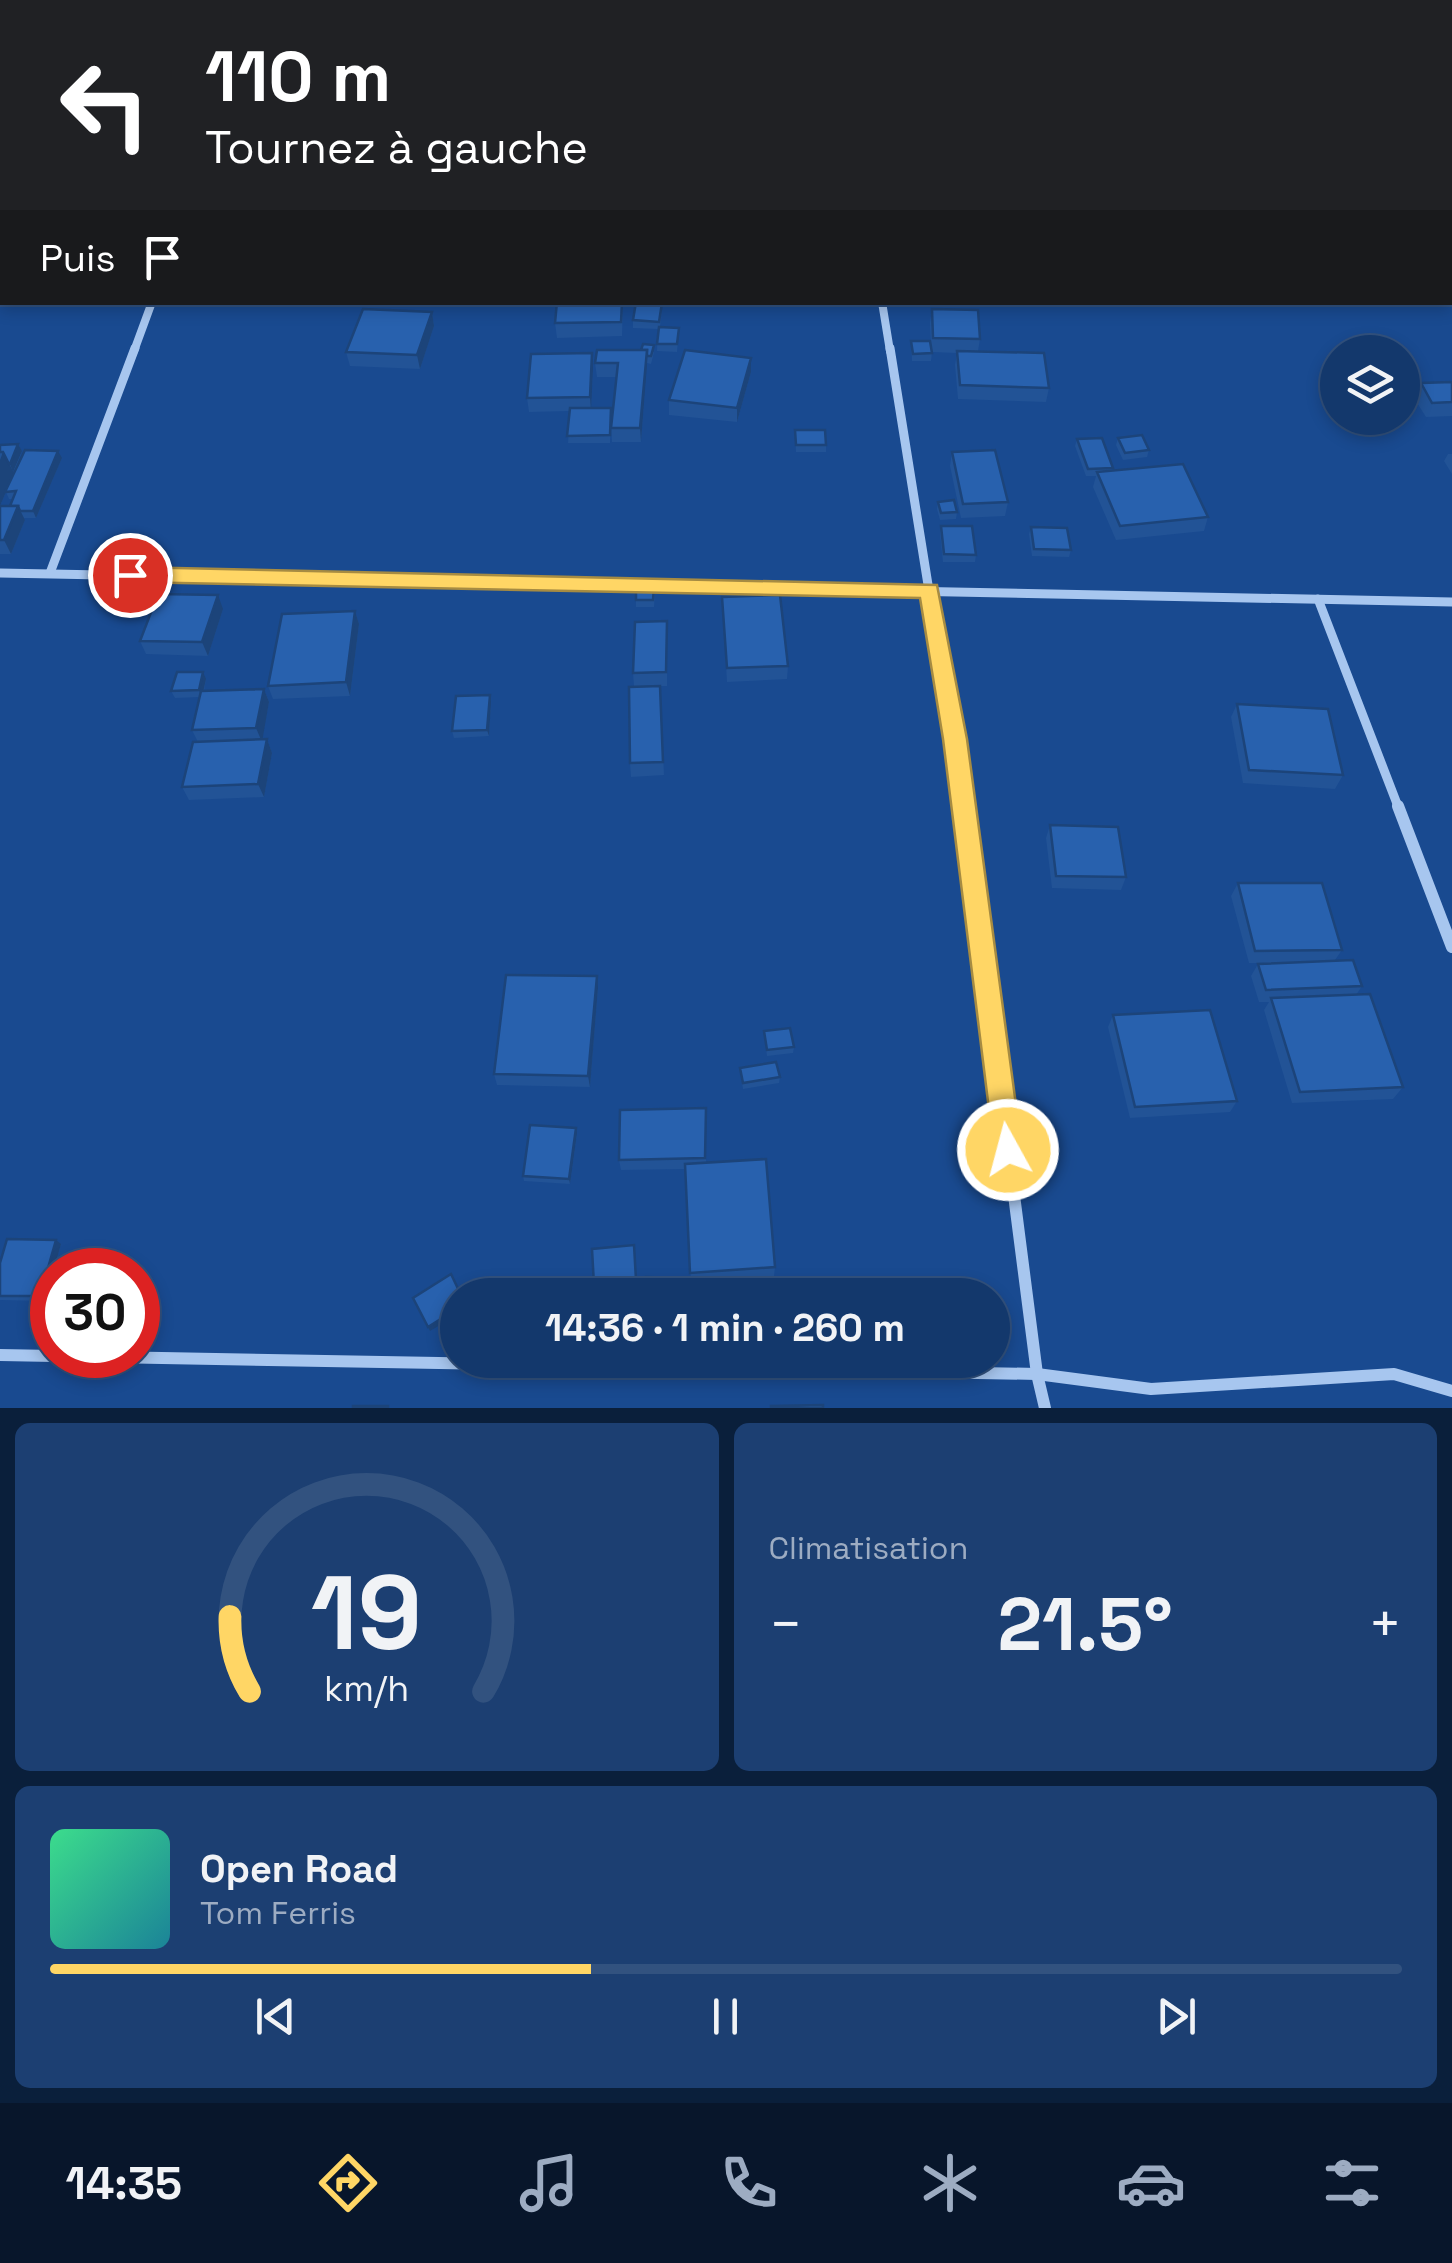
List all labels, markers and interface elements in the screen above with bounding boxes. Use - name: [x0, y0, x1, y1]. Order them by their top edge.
- text: 110 m: [205, 32, 391, 121]
- icon: left: [40, 40, 170, 170]
- text: Tournez à gauche: [205, 119, 588, 176]
- icon: arrive: [135, 230, 190, 285]
- text: Puis: [40, 234, 115, 282]
- map controls: [1320, 335, 1420, 435]
- button: layers: [1320, 335, 1420, 435]
- pin: [88, 533, 173, 618]
- icon: arrive: [103, 548, 158, 603]
- position arrow: [956, 1098, 1060, 1202]
- speed limit sign: 30: [30, 1248, 160, 1378]
- text: 14:36 · 1 min · 260 m: [545, 1304, 905, 1352]
- text: Climatisation: [769, 1528, 968, 1568]
- text: 19: [311, 1547, 422, 1679]
- text: 21.5°: [998, 1576, 1173, 1672]
- text: −: [769, 1589, 803, 1659]
- text: +: [1368, 1589, 1402, 1659]
- text: km/h: [324, 1666, 409, 1711]
- text: Open Road: [200, 1845, 398, 1893]
- text: Tom Ferris: [200, 1893, 356, 1933]
- icon: previous: [248, 1989, 303, 2044]
- icon: pause: [698, 1989, 753, 2044]
- icon: next: [1149, 1989, 1204, 2044]
- icon: directions: [313, 2148, 383, 2218]
- icon: music: [514, 2148, 584, 2218]
- icon: phone: [714, 2148, 784, 2218]
- icon: climate: [915, 2148, 985, 2218]
- icon: car: [1116, 2148, 1186, 2218]
- icon: filters: [1317, 2148, 1387, 2218]
- text: 14:35: [65, 2155, 182, 2212]

